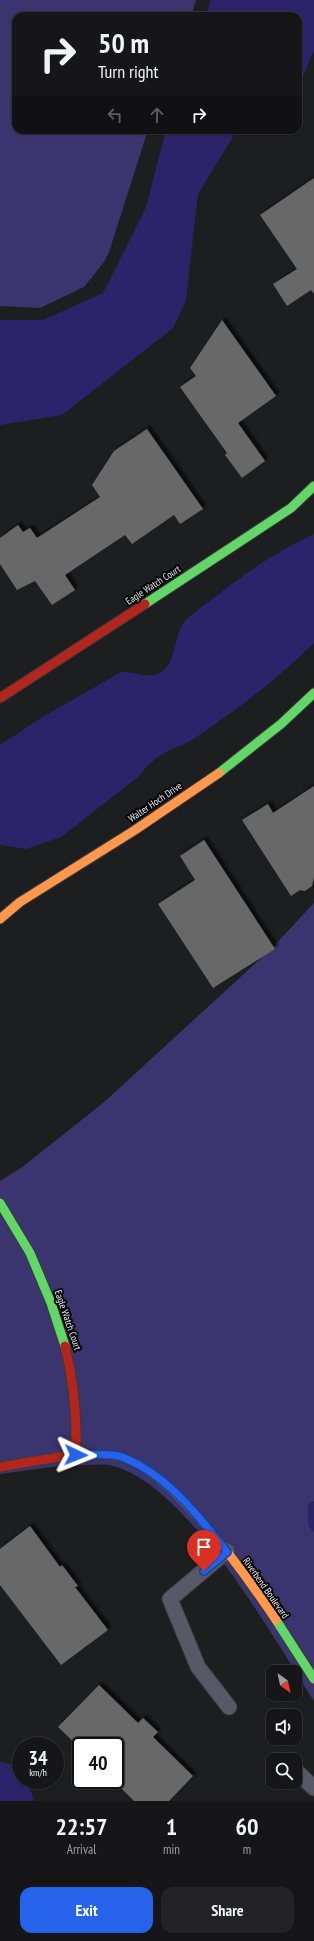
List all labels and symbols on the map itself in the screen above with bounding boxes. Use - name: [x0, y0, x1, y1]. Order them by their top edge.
- street label: Eagle Watch Court: [123, 562, 183, 608]
- street label: Walter Hoch Drive: [126, 779, 184, 825]
- street label: Eagle Watch Court: [52, 1288, 84, 1352]
- position arrow: [55, 1434, 97, 1476]
- pin: [187, 1530, 221, 1571]
- street label: Riverbend Boulevard: [240, 1555, 292, 1621]
- north arrow: [266, 1665, 302, 1701]
- speed limit sign: 40: [72, 1737, 124, 1789]

